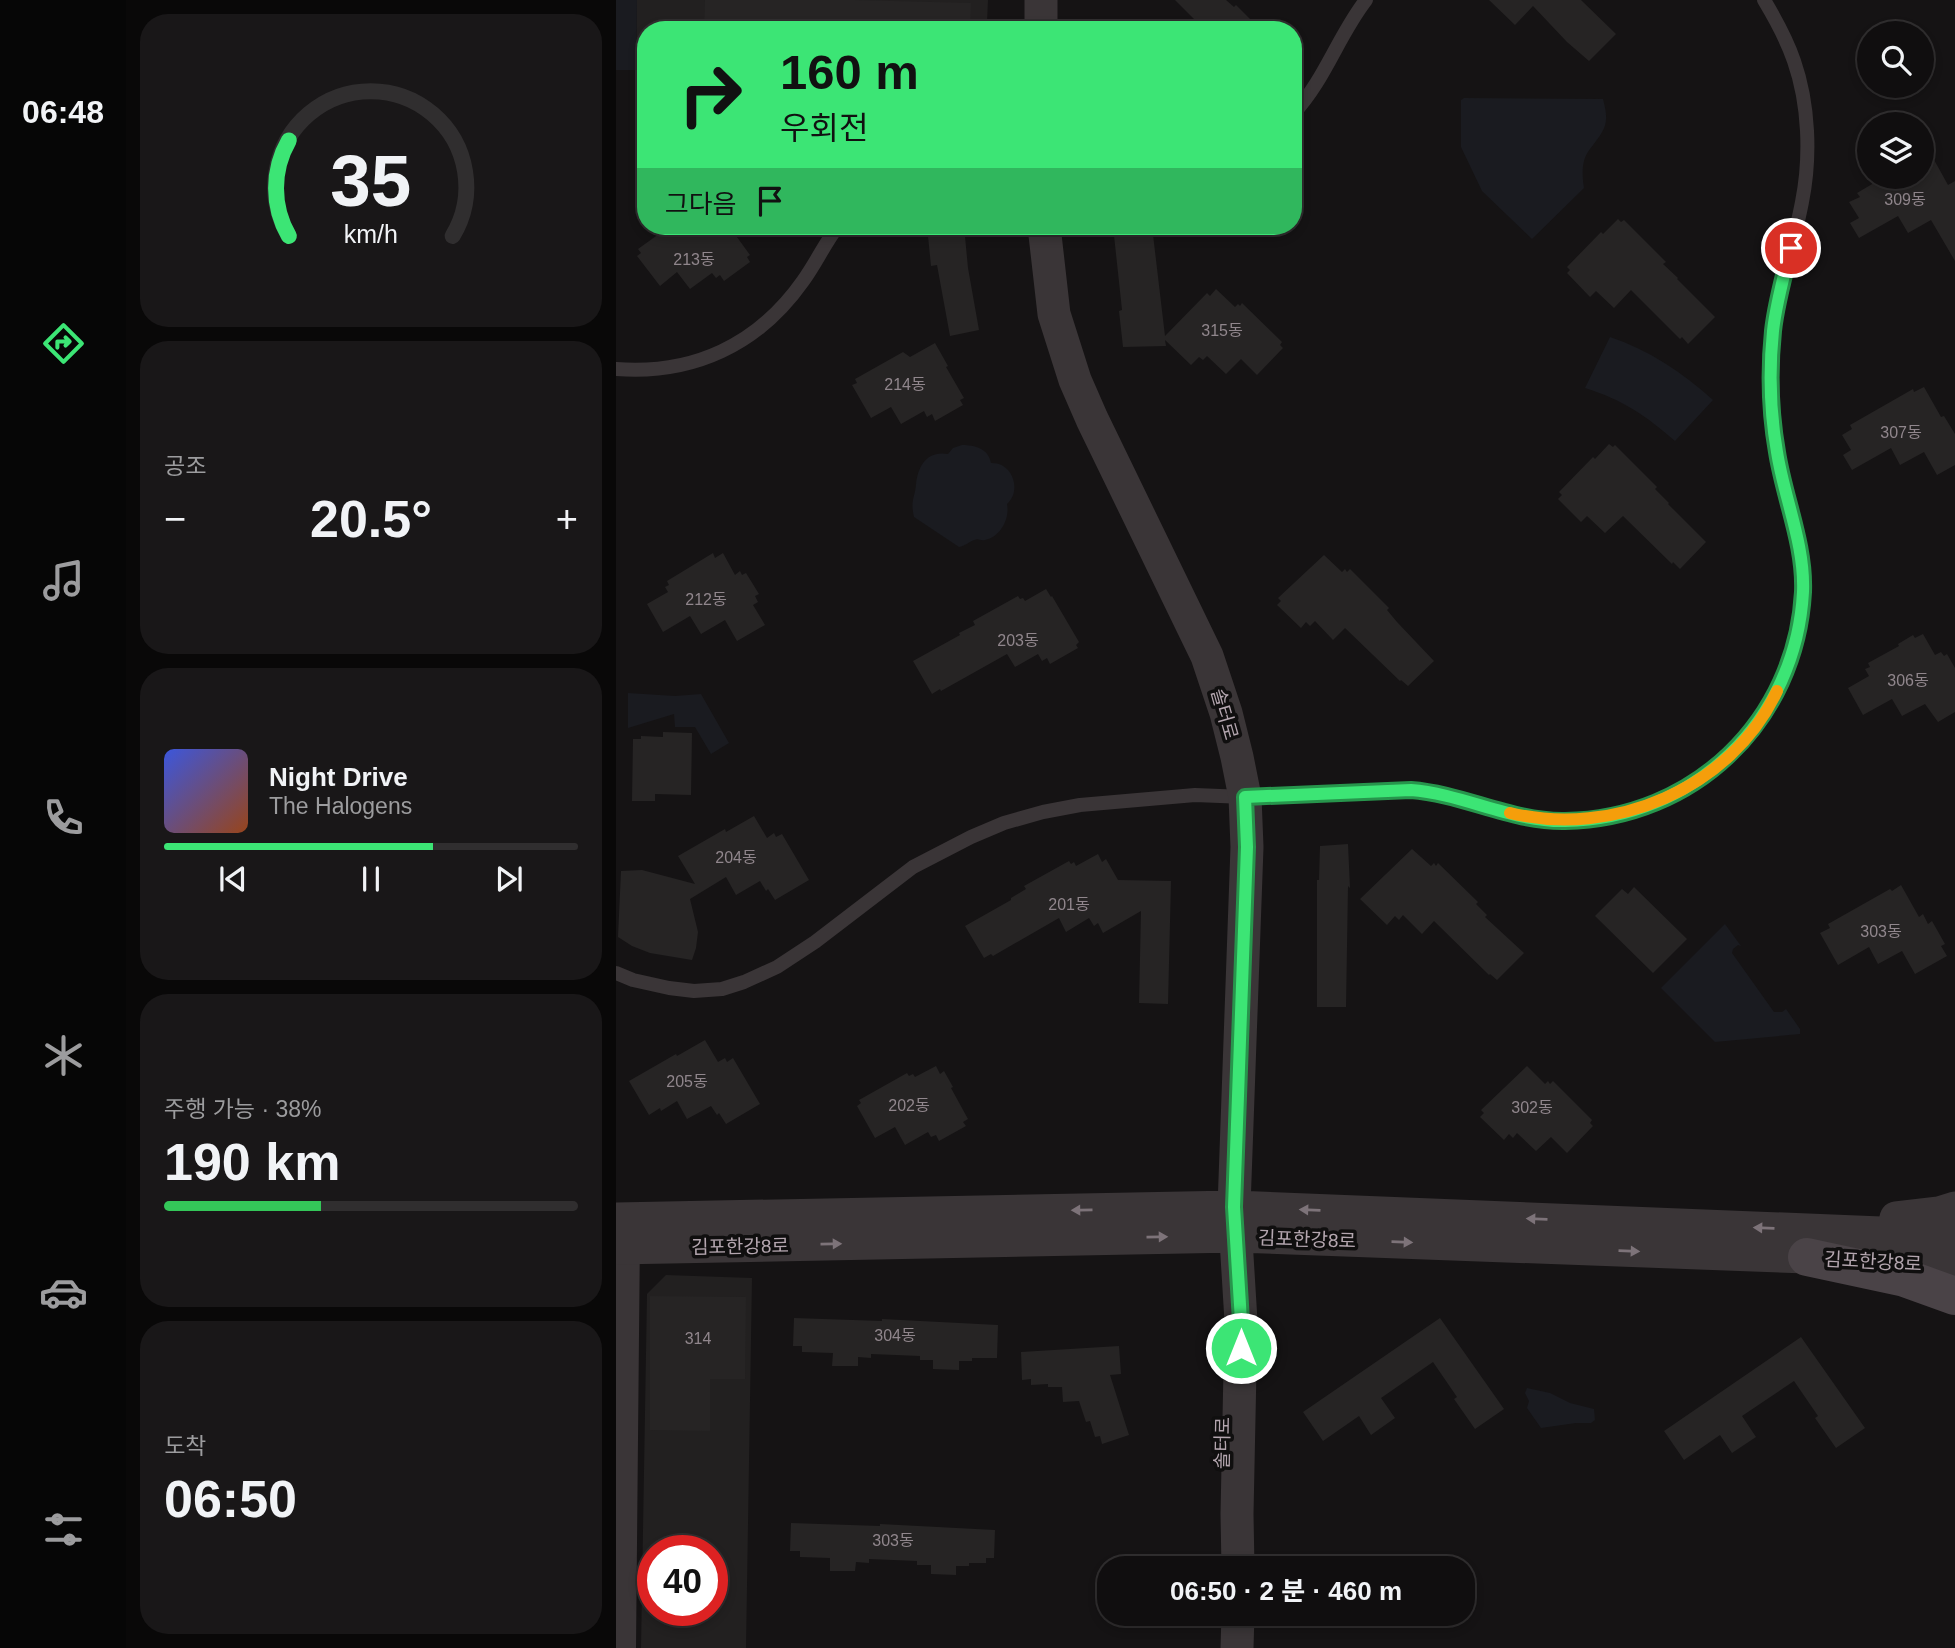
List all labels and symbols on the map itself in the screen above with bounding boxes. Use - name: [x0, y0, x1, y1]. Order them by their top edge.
- house number: 309동: [1884, 191, 1926, 208]
- pin: [1761, 218, 1821, 278]
- house number: 213동: [673, 251, 715, 268]
- house number: 315동: [1201, 322, 1243, 339]
- house number: 214동: [884, 376, 926, 393]
- house number: 307동: [1880, 424, 1922, 441]
- house number: 212동: [685, 591, 727, 608]
- house number: 203동: [997, 632, 1039, 649]
- house number: 306동: [1887, 672, 1929, 689]
- street label: 솔터로: [1207, 686, 1242, 742]
- house number: 204동: [715, 849, 757, 866]
- house number: 201동: [1048, 896, 1090, 913]
- house number: 303동: [1860, 923, 1902, 940]
- house number: 205동: [666, 1073, 708, 1090]
- house number: 202동: [888, 1097, 930, 1114]
- house number: 302동: [1511, 1099, 1553, 1116]
- one-way arrow: [1071, 1204, 1093, 1216]
- one-way arrow: [1299, 1204, 1321, 1215]
- one-way arrow: [1526, 1213, 1548, 1224]
- one-way arrow: [1753, 1222, 1775, 1233]
- street label: 김포한강8로: [1258, 1227, 1356, 1252]
- one-way arrow: [1146, 1232, 1168, 1243]
- street label: 김포한강8로: [691, 1235, 789, 1258]
- one-way arrow: [1391, 1237, 1413, 1248]
- one-way arrow: [820, 1238, 842, 1250]
- one-way arrow: [1619, 1245, 1641, 1256]
- street label: 김포한강8로: [1824, 1248, 1922, 1275]
- position arrow: [1204, 1311, 1278, 1385]
- house number: 304동: [874, 1327, 916, 1344]
- house number: 314: [685, 1330, 711, 1347]
- street label: 솔터로: [1212, 1417, 1233, 1469]
- house number: 303동: [872, 1532, 914, 1549]
- speed limit sign: 40: [637, 1535, 728, 1626]

